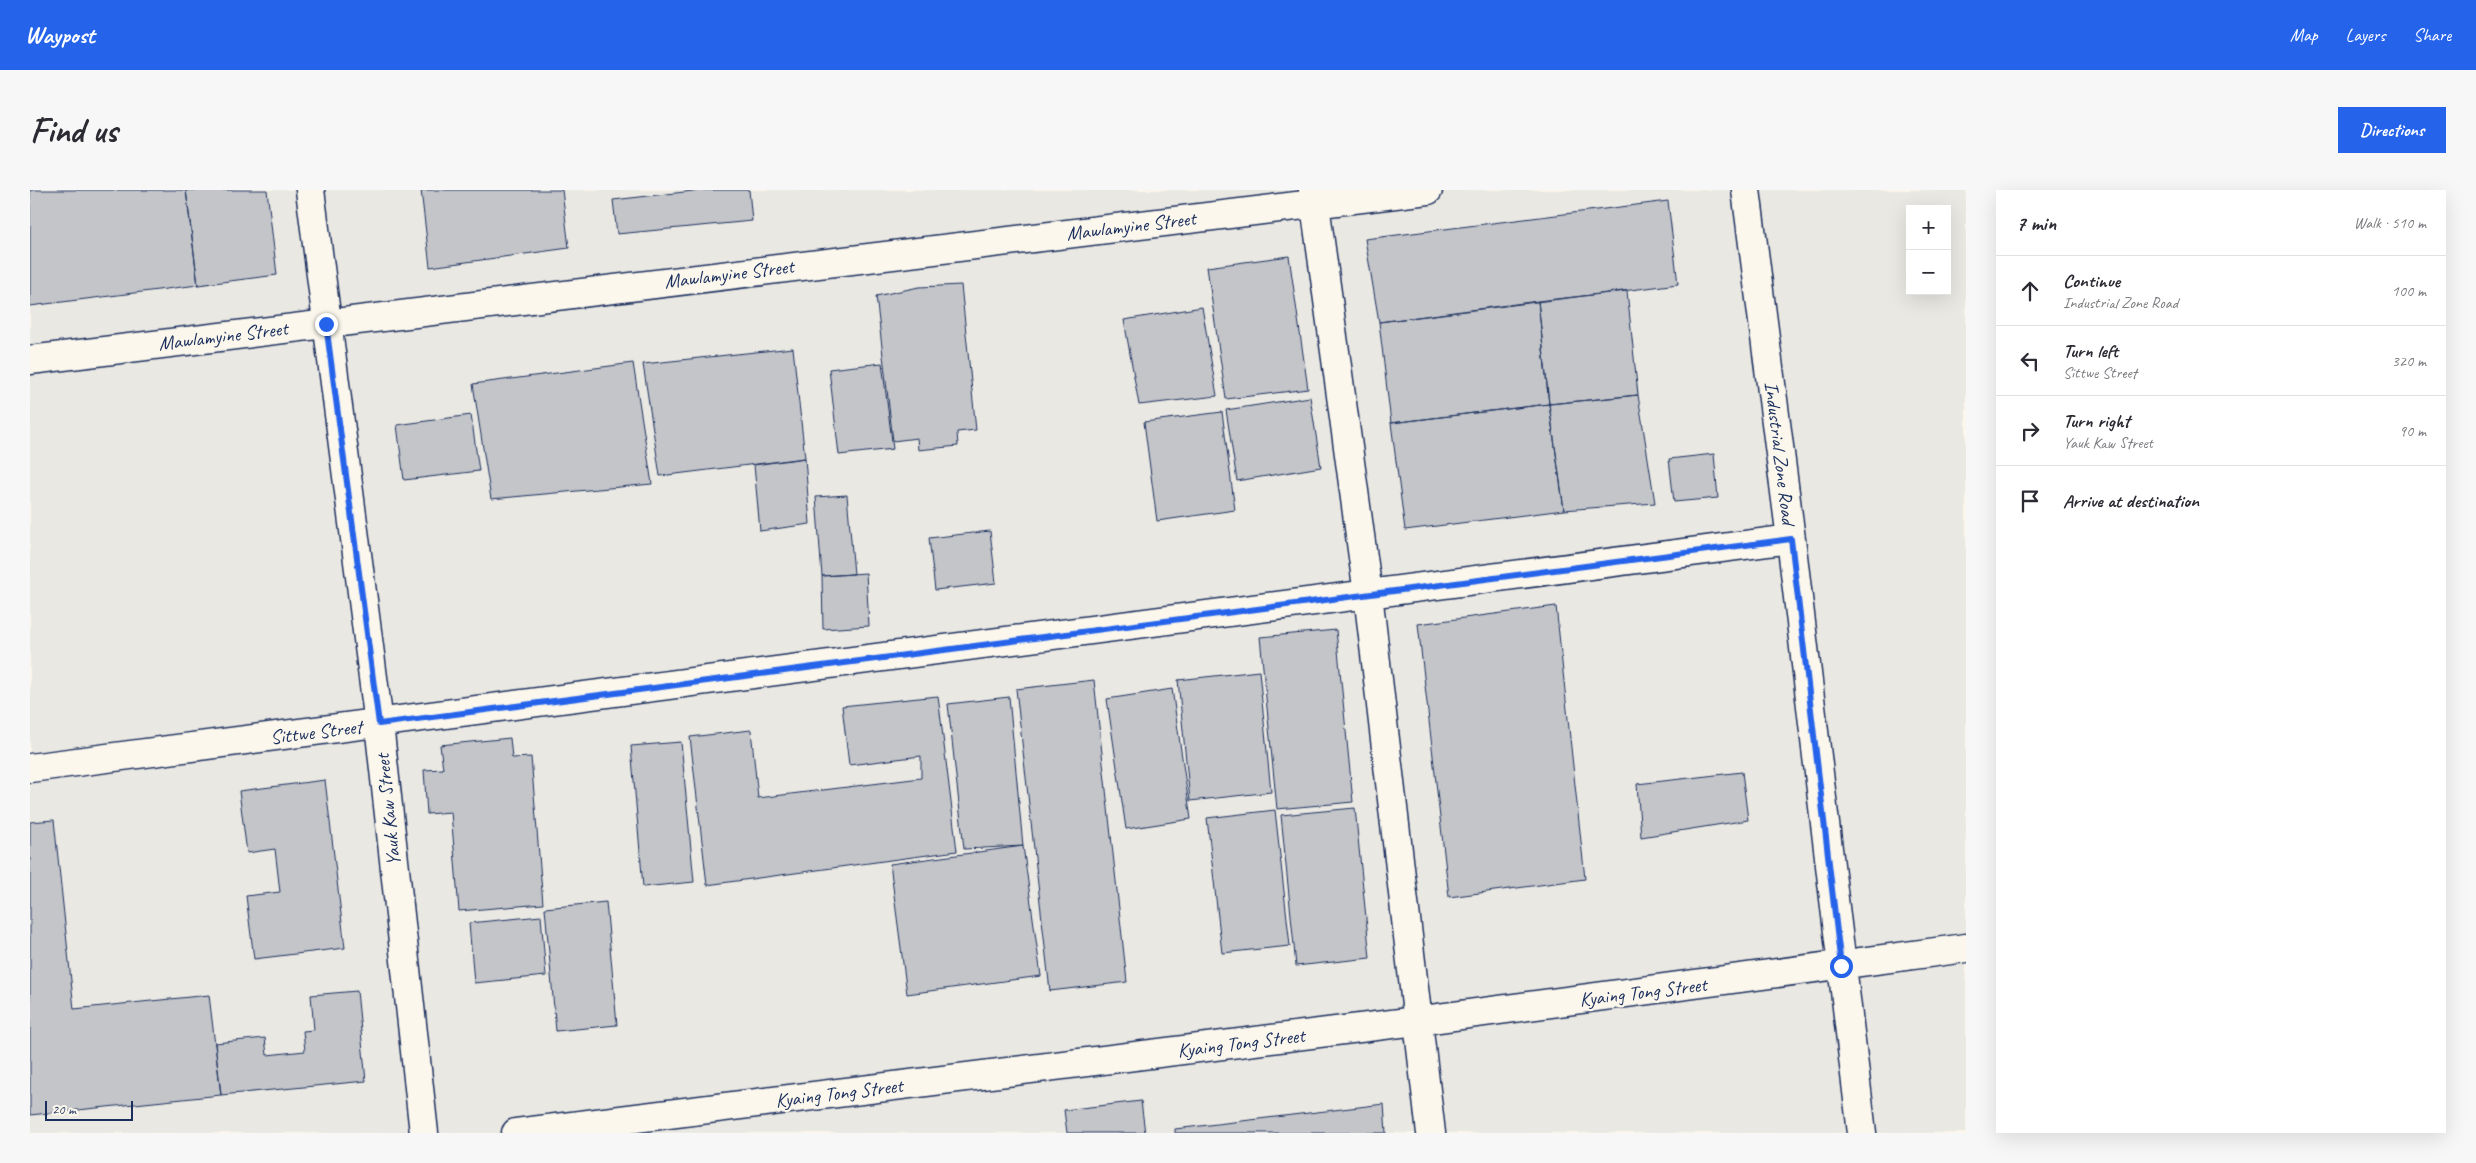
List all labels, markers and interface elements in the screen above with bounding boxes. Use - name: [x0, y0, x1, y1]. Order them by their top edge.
- text: Waypost: [25, 20, 95, 50]
- text: Map: [2290, 24, 2318, 46]
- text: Layers: [2346, 24, 2385, 46]
- text: Share: [2413, 24, 2451, 46]
- button: Directions: [2338, 107, 2446, 153]
- text: Find us: [30, 108, 117, 153]
- street label: Mawlamyine Street: [1065, 205, 1199, 246]
- map controls: [1906, 205, 1951, 295]
- button: +: [1906, 205, 1951, 250]
- text: 7 min: [2016, 210, 2056, 236]
- text: Walk · 510 m: [2354, 213, 2426, 233]
- button: −: [1906, 250, 1951, 295]
- street label: Mawlamyine Street: [663, 253, 797, 294]
- text: Continue: [2063, 269, 2120, 293]
- icon: ahead: [2016, 277, 2044, 305]
- text: 100 m: [2392, 281, 2426, 301]
- text: Industrial Zone Road: [2063, 293, 2178, 313]
- route end: [315, 313, 338, 336]
- street label: Mawlamyine Street: [157, 315, 291, 356]
- text: Turn left: [2063, 339, 2118, 363]
- icon: left: [2016, 347, 2044, 375]
- text: 320 m: [2392, 351, 2426, 371]
- text: Sittwe Street: [2063, 363, 2137, 383]
- street label: Industrial Zone Road: [1759, 380, 1802, 529]
- text: Turn right: [2063, 409, 2130, 433]
- icon: right: [2016, 417, 2044, 445]
- text: 90 m: [2399, 421, 2426, 441]
- text: Yauk Kaw Street: [2063, 433, 2153, 453]
- icon: arrive: [2016, 487, 2044, 515]
- text: Arrive at destination: [2063, 489, 2199, 513]
- street label: Sittwe Street: [269, 714, 367, 750]
- street label: Yauk Kaw Street: [369, 750, 406, 867]
- route start: [1830, 955, 1853, 978]
- street label: Kyaing Tong Street: [1578, 971, 1710, 1012]
- street label: Kyaing Tong Street: [1176, 1022, 1308, 1063]
- street label: Kyaing Tong Street: [774, 1072, 906, 1113]
- scale bar: [45, 1098, 132, 1121]
- text: 20 m: [52, 1101, 76, 1118]

